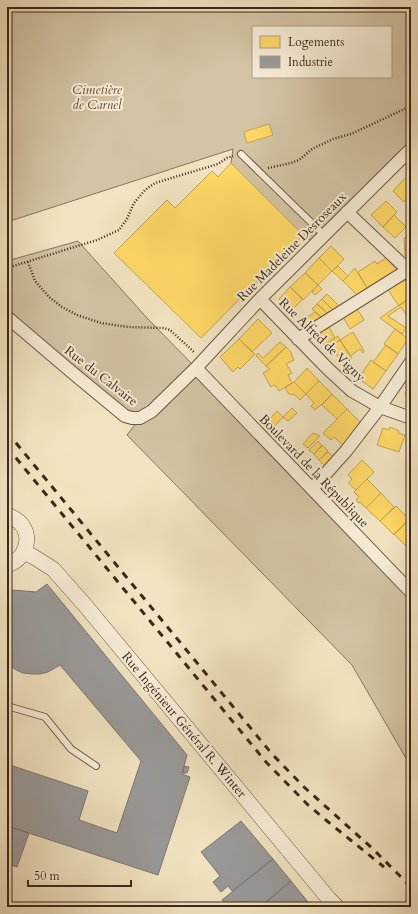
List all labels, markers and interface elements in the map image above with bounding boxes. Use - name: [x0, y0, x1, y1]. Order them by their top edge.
- legend: [252, 26, 392, 78]
- text: Logements: [288, 34, 344, 50]
- text: Industrie: [288, 54, 333, 70]
- park label: Cimetière de Carnel: [72, 81, 123, 114]
- street label: Rue Madeleine Desroseaux: [233, 188, 351, 306]
- street label: Rue Alfred de Vigny: [275, 294, 369, 386]
- street label: Rue du Calvaire: [61, 342, 141, 410]
- street label: Boulevard de la République: [255, 410, 373, 532]
- street label: Rue Ingénieur Général R. Winter: [117, 648, 251, 802]
- scale bar: [28, 862, 131, 888]
- text: 50 m: [34, 868, 61, 884]

